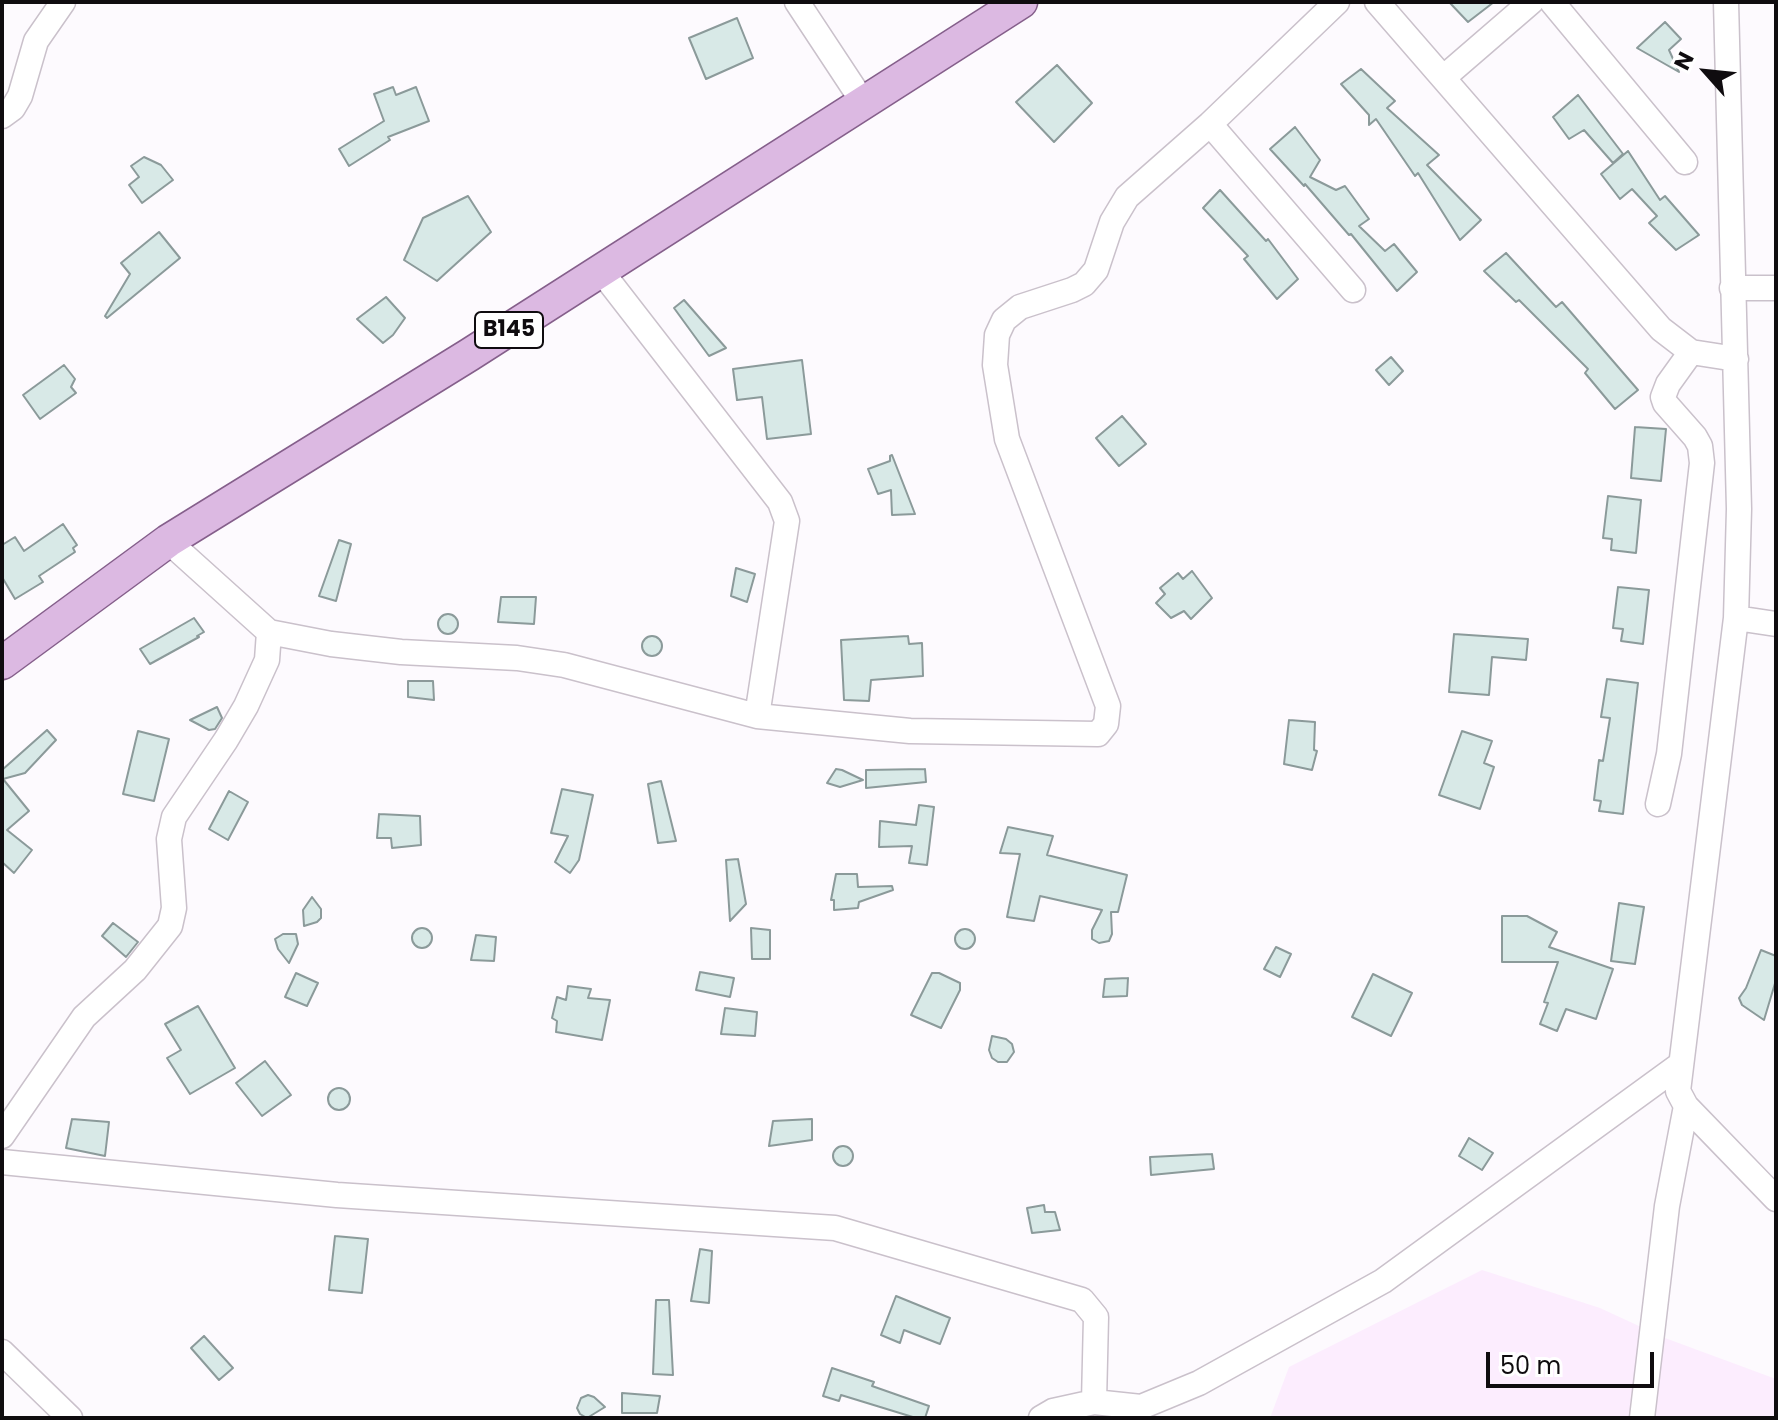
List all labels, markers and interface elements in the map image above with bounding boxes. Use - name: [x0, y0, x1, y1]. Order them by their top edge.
- north arrow: [1666, 32, 1746, 112]
- text: N: [1667, 46, 1702, 75]
- road number: B145: [475, 312, 543, 348]
- scale bar: [1490, 1336, 1658, 1386]
- text: 50 m: [1500, 1349, 1561, 1382]

